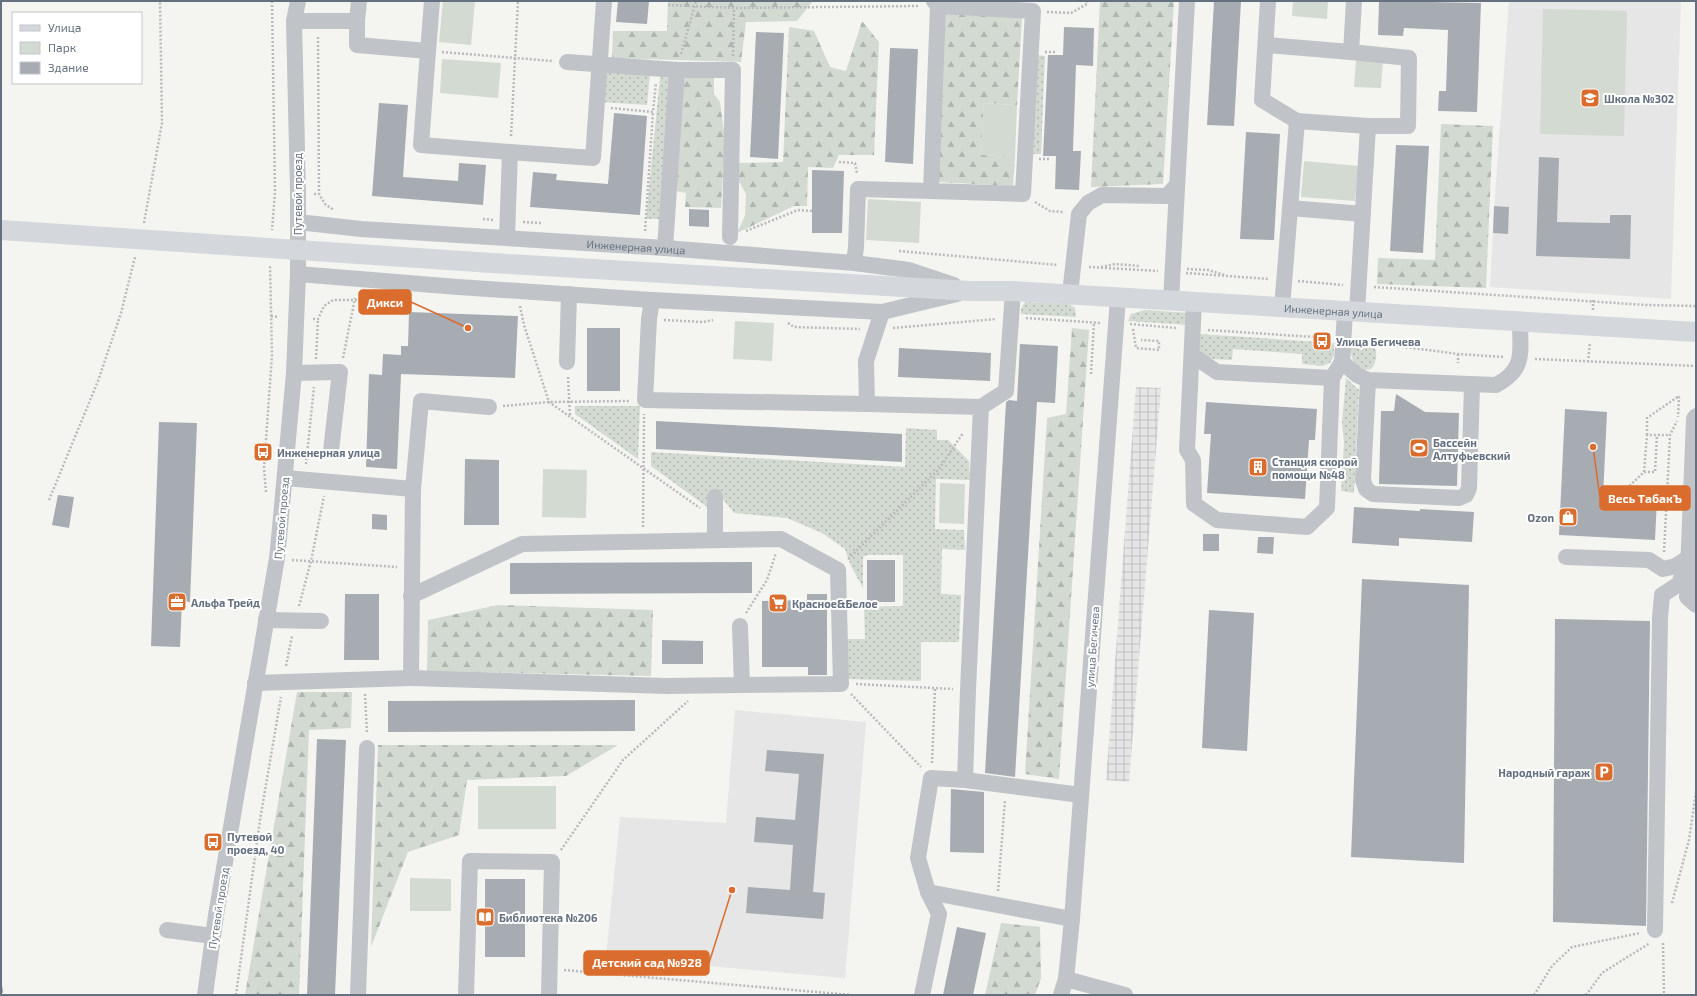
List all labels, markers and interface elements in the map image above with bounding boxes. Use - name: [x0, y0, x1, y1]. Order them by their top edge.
- legend: [12, 12, 142, 84]
- text: Улица: [48, 20, 81, 34]
- text: Парк: [48, 40, 77, 54]
- text: Здание: [48, 60, 89, 74]
- school or university icon: Школа №302: [1579, 87, 1601, 109]
- place label: Школа №302: [1604, 92, 1674, 105]
- street label: Путевой проезд: [291, 152, 305, 235]
- street label: Инженерная улица: [586, 237, 686, 256]
- callout: Дикси: [359, 290, 411, 314]
- text: Дикси: [367, 295, 403, 309]
- street label: Инженерная улица: [1284, 301, 1383, 320]
- bus stop icon: Улица Бегичева: [1311, 330, 1333, 352]
- place label: Улица Бегичева: [1336, 335, 1421, 348]
- place label: Бассейн Алтуфьевский: [1433, 436, 1511, 462]
- sports icon: Бассейн Алтуфьевский: [1408, 437, 1430, 459]
- bus stop icon: Инженерная улица: [252, 441, 274, 463]
- place label: Инженерная улица: [277, 446, 380, 459]
- place label: Станция скорой помощи №48: [1272, 455, 1358, 481]
- building icon: Станция скорой помощи №48: [1247, 456, 1269, 478]
- street label: Путевой проезд: [271, 476, 292, 560]
- callout: Весь ТабакЪ: [1600, 486, 1690, 510]
- text: Весь ТабакЪ: [1608, 491, 1682, 505]
- shop icon: Ozon: [1557, 506, 1579, 528]
- place label: Ozon: [1528, 511, 1554, 524]
- office icon: Альфа Трейд: [166, 591, 188, 613]
- supermarket icon: Красное&Белое: [767, 592, 789, 614]
- place label: Альфа Трейд: [191, 596, 260, 609]
- place label: Красное&Белое: [792, 597, 878, 610]
- street label: улица Бегичева: [1083, 606, 1102, 688]
- parking icon: Народный гараж: [1593, 761, 1615, 783]
- place label: Народный гараж: [1498, 766, 1590, 779]
- place label: Путевой проезд, 40: [227, 830, 285, 856]
- bus stop icon: Путевой проезд, 40: [202, 831, 224, 853]
- street label: Путевой проезд: [205, 866, 232, 950]
- library icon: Библиотека №206: [474, 906, 496, 928]
- place label: Библиотека №206: [499, 911, 598, 924]
- callout: Детский сад №928: [584, 951, 709, 975]
- text: Детский сад №928: [592, 955, 702, 969]

